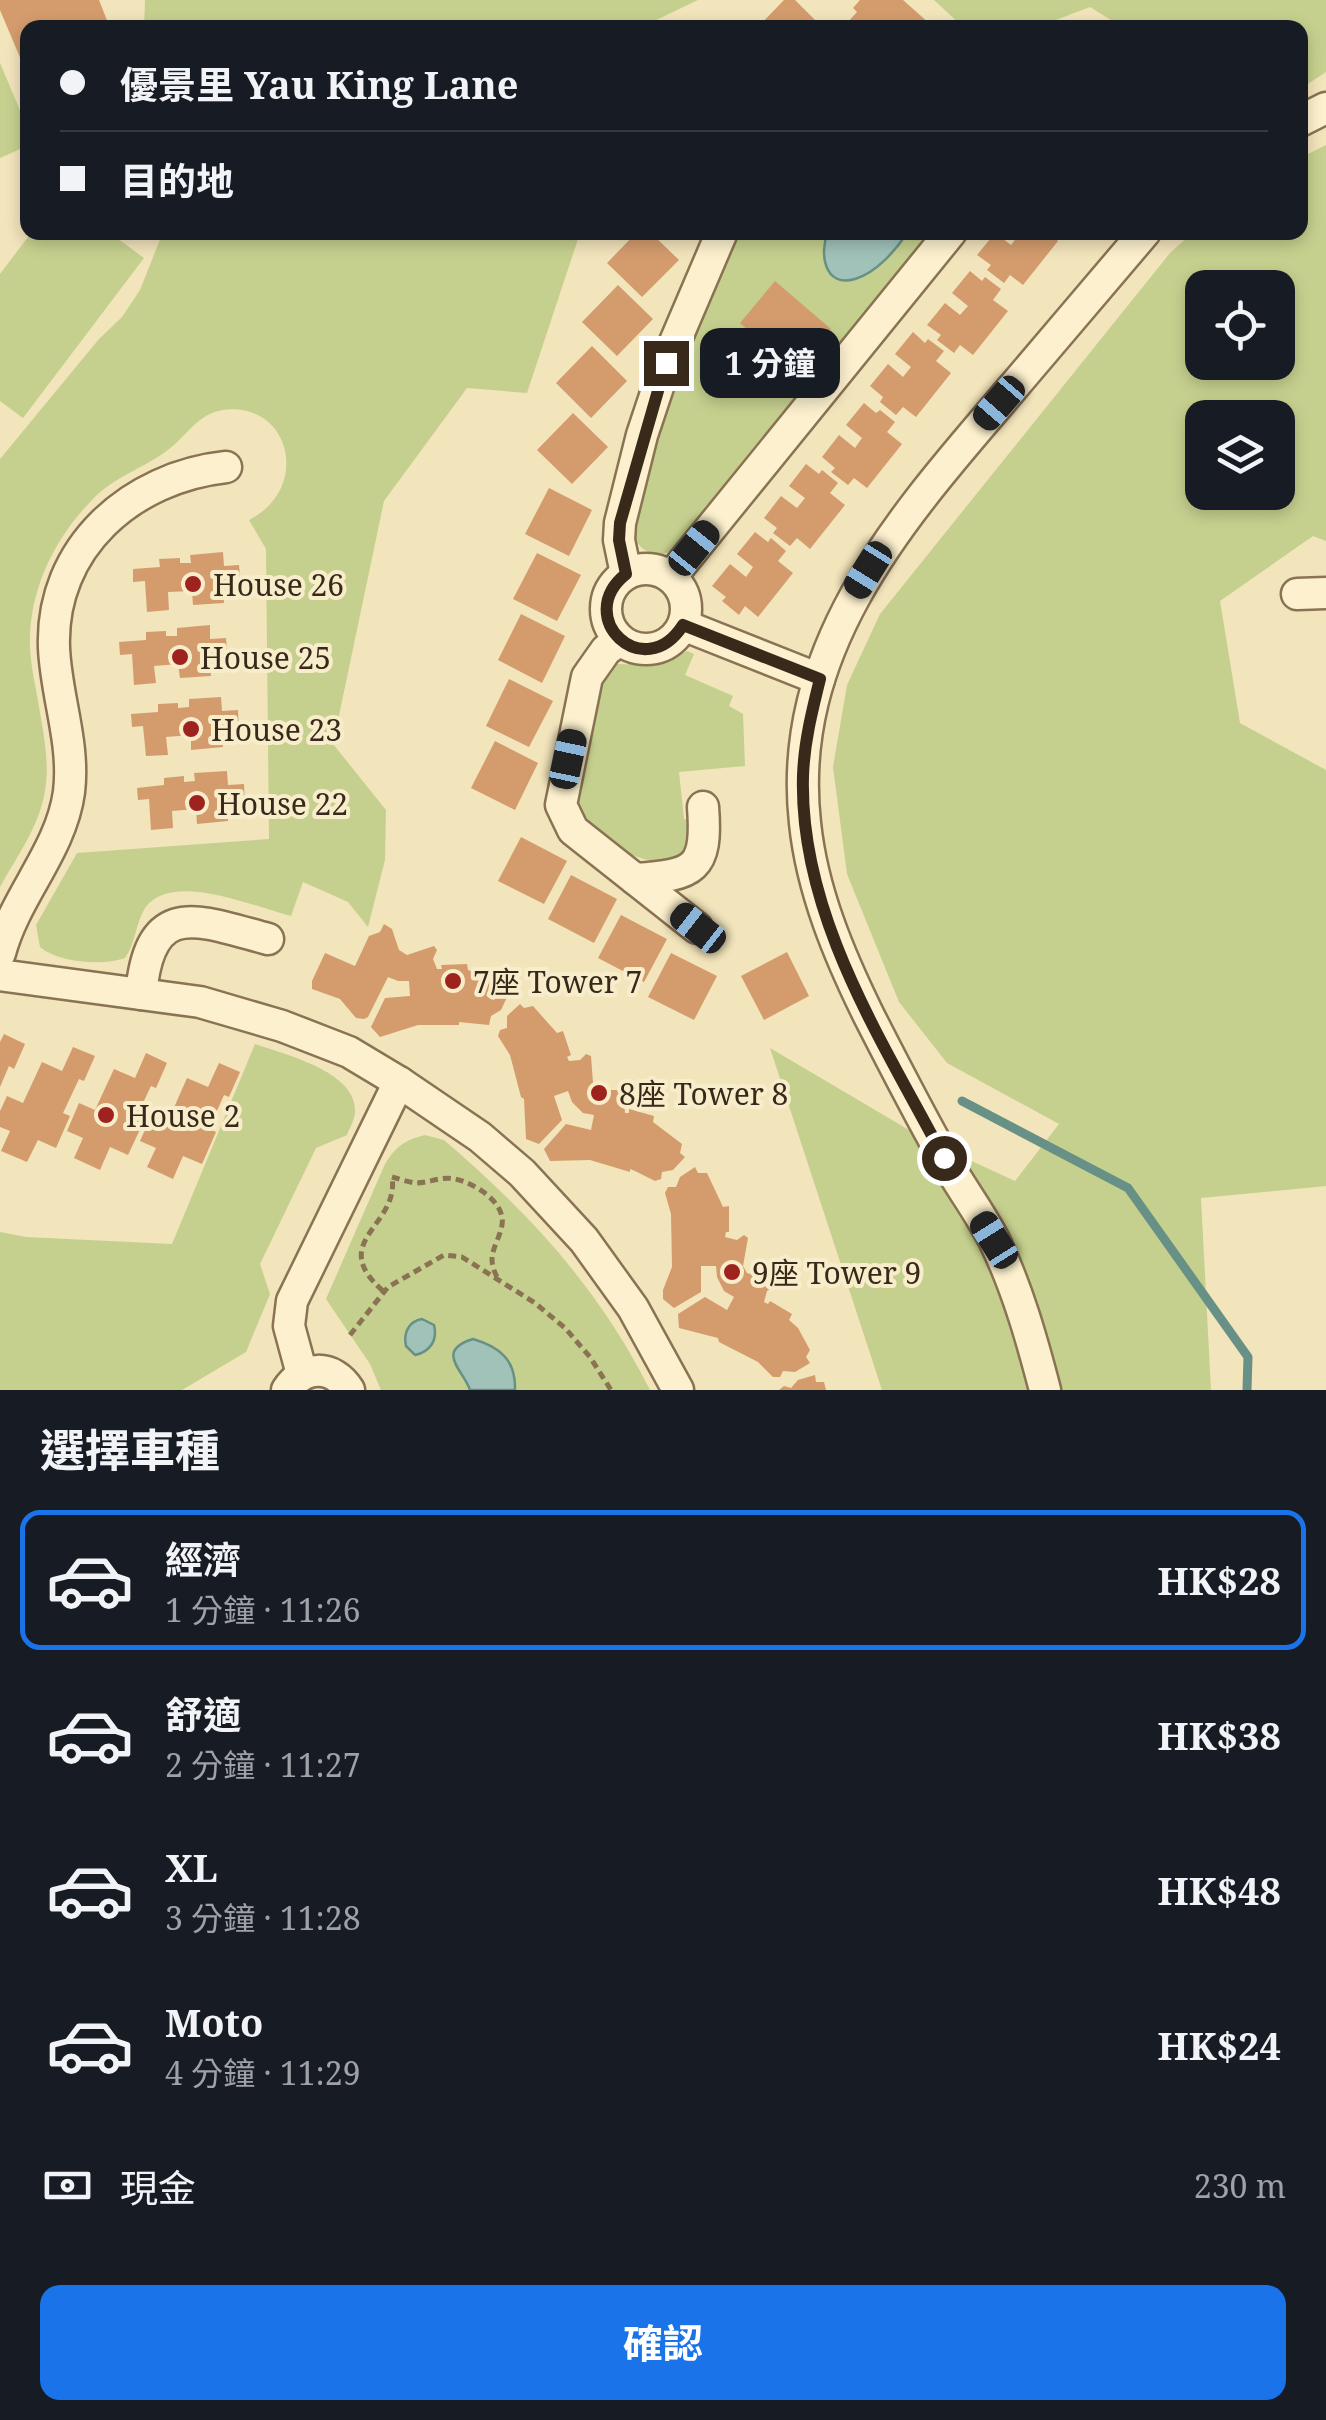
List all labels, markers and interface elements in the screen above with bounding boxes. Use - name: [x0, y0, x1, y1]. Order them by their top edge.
- text: 優景里 Yau King Lane: [120, 58, 518, 110]
- text: 目的地: [120, 154, 234, 206]
- map controls: [1185, 270, 1295, 510]
- button: locate: [1185, 270, 1295, 380]
- callout: 1 分鐘: [701, 328, 841, 398]
- route end: [644, 341, 689, 386]
- text: 1 分鐘: [725, 341, 815, 384]
- car: [968, 371, 1030, 435]
- button: layers: [1185, 400, 1295, 510]
- car: [663, 515, 725, 581]
- car: [839, 537, 897, 603]
- place label: House 26: [213, 564, 344, 605]
- marker: House 26: [182, 573, 204, 595]
- place label: House 25: [200, 637, 331, 678]
- marker: House 25: [169, 646, 191, 668]
- place label: House 23: [211, 709, 342, 750]
- marker: House 23: [180, 718, 202, 740]
- car: [547, 727, 589, 791]
- place label: House 22: [217, 783, 348, 824]
- marker: House 22: [186, 792, 208, 814]
- car: [665, 898, 731, 958]
- place label: 7座 Tower 7: [473, 961, 642, 1002]
- marker: 7座 Tower 7: [442, 970, 464, 992]
- place label: 8座 Tower 8: [619, 1073, 788, 1114]
- marker: 8座 Tower 8: [588, 1082, 610, 1104]
- place label: House 2: [126, 1095, 240, 1136]
- marker: House 2: [95, 1104, 117, 1126]
- route start: [922, 1136, 967, 1181]
- car: [965, 1207, 1023, 1273]
- place label: 9座 Tower 9: [752, 1252, 921, 1293]
- marker: 9座 Tower 9: [721, 1261, 743, 1283]
- text: 選擇車種: [40, 1419, 220, 1480]
- text: 經濟: [165, 1533, 241, 1585]
- icon: car: [45, 1535, 135, 1625]
- text: HK$28: [1158, 1554, 1281, 1606]
- text: 1 分鐘 · 11:26: [165, 1588, 361, 1631]
- text: 舒適: [165, 1688, 241, 1740]
- icon: car: [45, 1690, 135, 1780]
- text: HK$38: [1158, 1709, 1281, 1761]
- text: 2 分鐘 · 11:27: [165, 1743, 361, 1786]
- text: XL: [165, 1841, 218, 1893]
- icon: car: [45, 1845, 135, 1935]
- text: HK$48: [1158, 1864, 1281, 1916]
- text: 3 分鐘 · 11:28: [165, 1896, 361, 1939]
- text: Moto: [165, 1996, 263, 2048]
- icon: car: [45, 2000, 135, 2090]
- text: HK$24: [1158, 2019, 1281, 2071]
- text: 4 分鐘 · 11:29: [165, 2051, 361, 2094]
- icon: cash: [40, 2158, 95, 2213]
- text: 現金: [120, 2161, 196, 2213]
- text: 230 m: [1194, 2164, 1286, 2207]
- button: 確認: [40, 2285, 1286, 2400]

